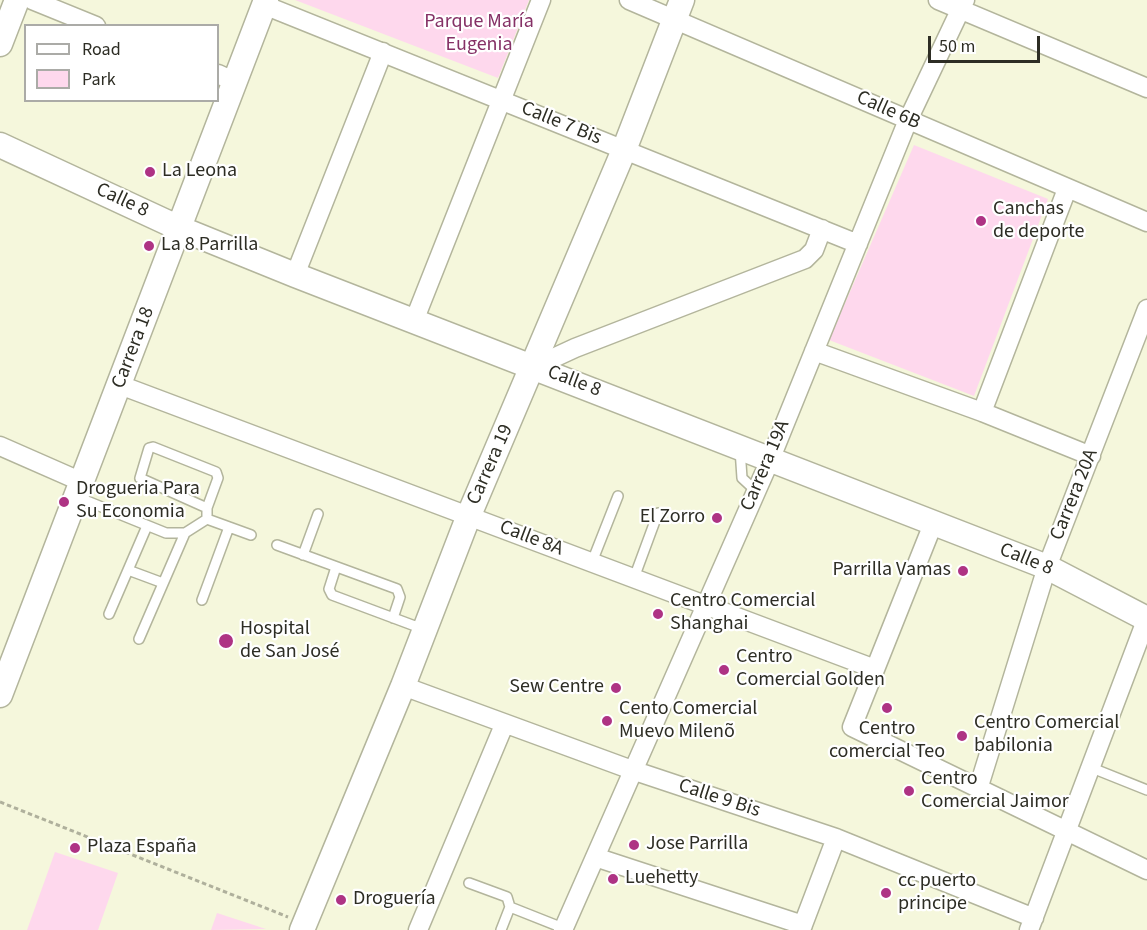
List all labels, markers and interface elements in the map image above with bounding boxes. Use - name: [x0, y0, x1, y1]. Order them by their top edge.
- park label: Parque María Eugenia: [424, 11, 534, 58]
- legend: [24, 24, 219, 102]
- scale bar: [931, 24, 1044, 62]
- text: 50 m: [939, 34, 975, 59]
- text: Road: [82, 37, 121, 62]
- text: Park: [82, 67, 116, 92]
- street label: Calle 6B: [852, 86, 924, 136]
- street label: Calle 7 Bis: [517, 97, 605, 151]
- place label: La Leona: [162, 160, 237, 184]
- marker: La Leona: [143, 165, 157, 179]
- street label: Calle 8: [92, 178, 152, 224]
- place label: Canchas de deporte: [993, 198, 1084, 245]
- marker: Canchas de deporte: [974, 214, 988, 228]
- place label: La 8 Parrilla: [161, 234, 258, 258]
- marker: La 8 Parrilla: [142, 239, 156, 253]
- street label: Carrera 18: [107, 304, 161, 392]
- street label: Calle 8: [544, 361, 604, 403]
- street label: Carrera 19A: [736, 417, 796, 515]
- street label: Carrera 19: [463, 421, 519, 509]
- street label: Carrera 20A: [1046, 446, 1104, 544]
- place label: Drogueria Para Su Economia: [76, 478, 200, 525]
- marker: Drogueria Para Su Economia: [57, 495, 71, 509]
- place label: El Zorro: [640, 506, 705, 530]
- marker: El Zorro: [710, 511, 724, 525]
- street label: Calle 8A: [496, 516, 566, 562]
- street label: Calle 8: [996, 538, 1056, 582]
- place label: Parrilla Vamas: [832, 559, 951, 583]
- marker: Parrilla Vamas: [956, 564, 970, 578]
- place label: Centro Comercial Shanghai: [670, 590, 815, 637]
- marker: Centro Comercial Shanghai: [651, 607, 665, 621]
- place label: Hospital de San José: [240, 618, 339, 665]
- marker: Hospital de San José: [217, 632, 235, 650]
- place label: Centro Comercial Golden: [736, 646, 885, 693]
- marker: Centro Comercial Golden: [717, 663, 731, 677]
- place label: Sew Centre: [509, 676, 604, 700]
- marker: Sew Centre: [609, 681, 623, 695]
- place label: Cento Comercial Muevo Milenõ: [619, 698, 757, 745]
- marker: Centro comercial Teo: [880, 701, 894, 715]
- place label: Centro Comercial babilonia: [974, 712, 1119, 759]
- marker: Cento Comercial Muevo Milenõ: [600, 714, 614, 728]
- place label: Centro comercial Teo: [829, 718, 945, 765]
- marker: Centro Comercial babilonia: [955, 729, 969, 743]
- place label: Centro Comercial Jaimor: [921, 768, 1069, 815]
- street label: Calle 9 Bis: [675, 775, 763, 823]
- marker: Centro Comercial Jaimor: [902, 784, 916, 798]
- place label: Jose Parrilla: [646, 833, 748, 857]
- place label: Plaza España: [87, 836, 196, 860]
- marker: Jose Parrilla: [627, 838, 641, 852]
- marker: Plaza España: [68, 841, 82, 855]
- place label: Luehetty: [625, 867, 698, 891]
- place label: cc puerto principe: [898, 870, 976, 917]
- marker: Luehetty: [606, 872, 620, 886]
- marker: cc puerto principe: [879, 886, 893, 900]
- place label: Droguería: [353, 888, 436, 912]
- marker: Droguería: [334, 893, 348, 907]

